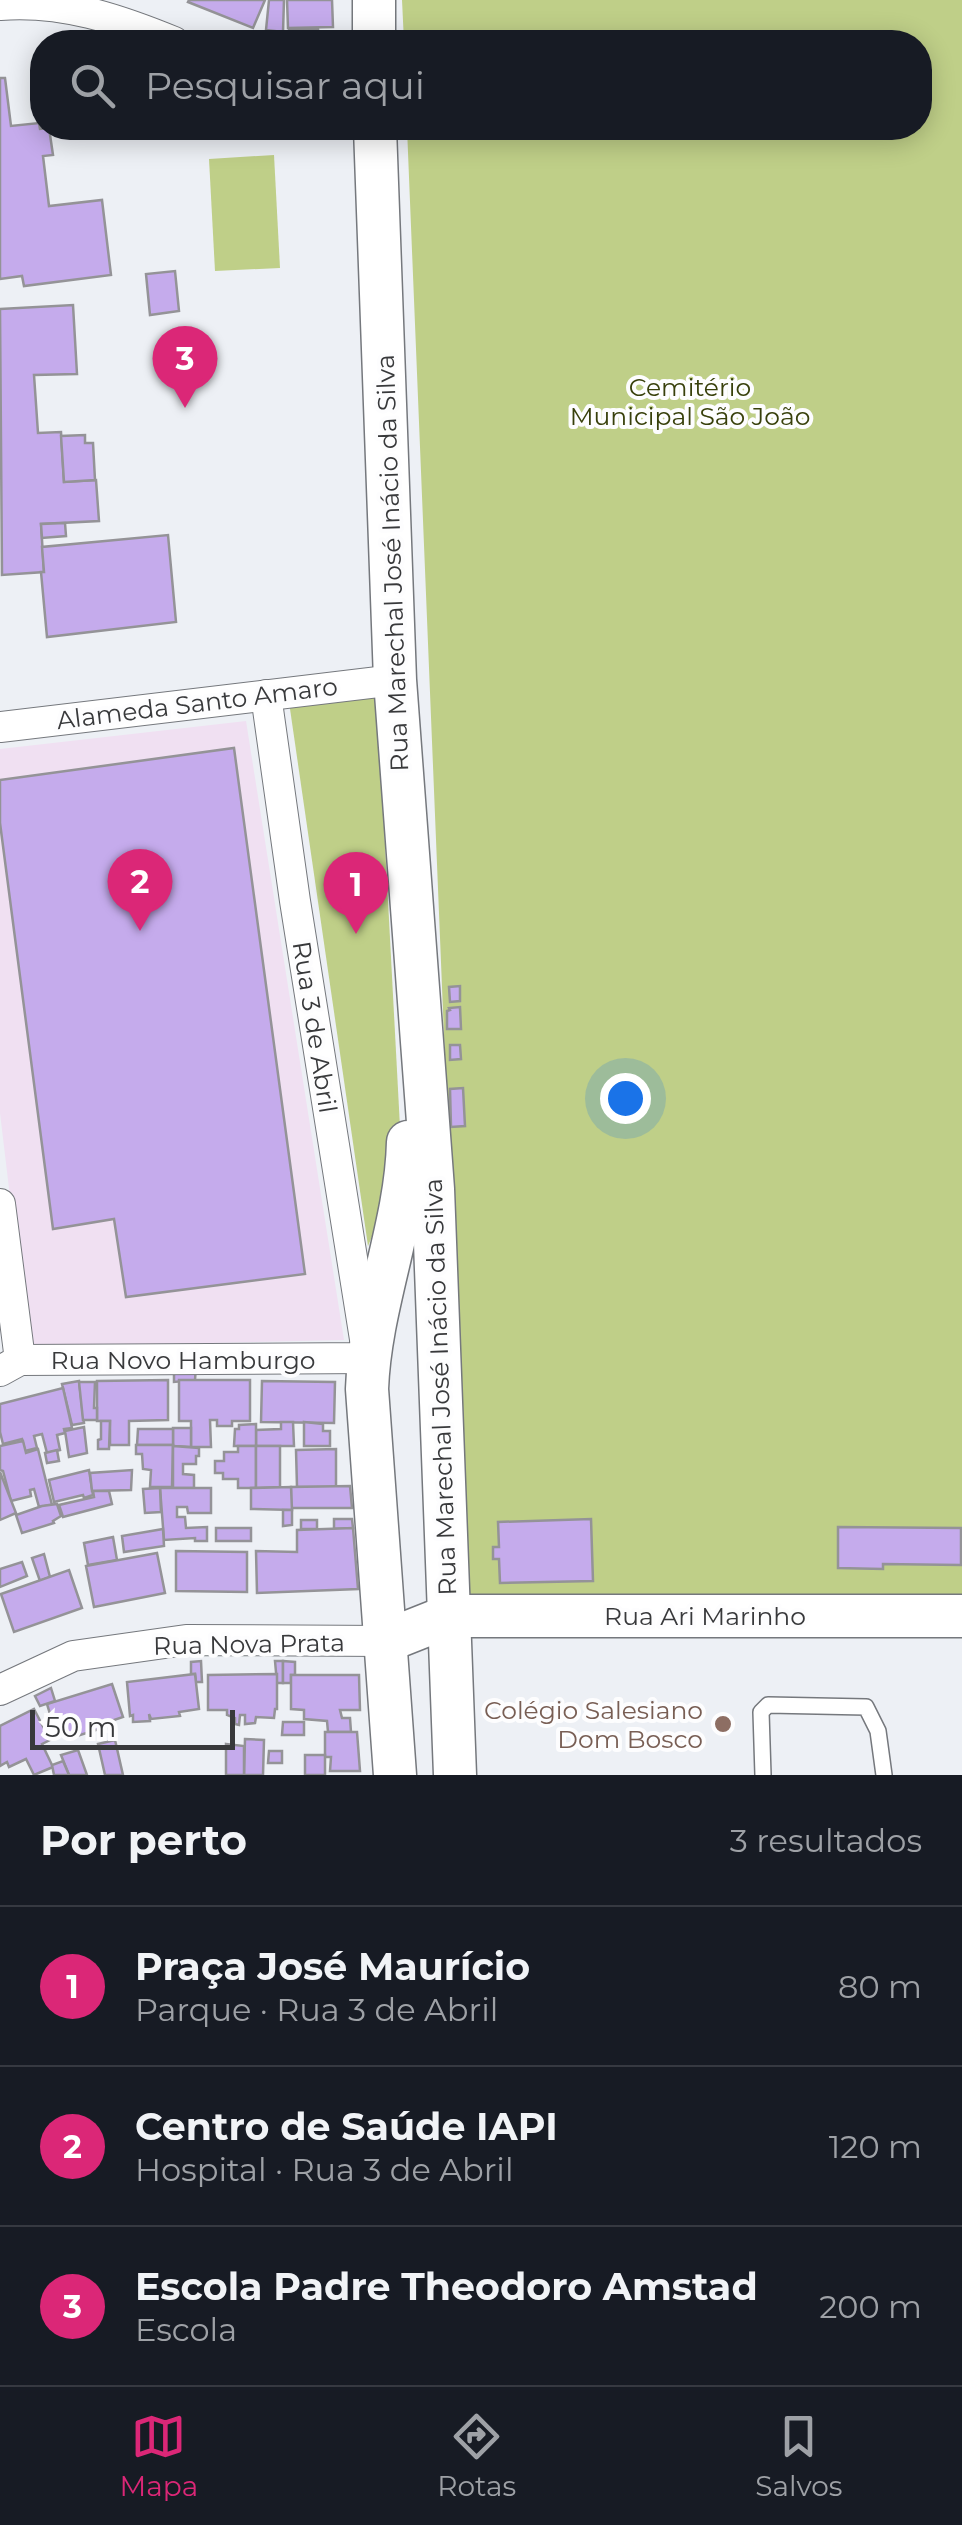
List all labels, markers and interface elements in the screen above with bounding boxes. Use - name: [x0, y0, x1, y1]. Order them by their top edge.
- search box: [30, 30, 932, 140]
- icon: search: [65, 58, 120, 113]
- text: Pesquisar aqui: [145, 62, 425, 109]
- pin: 3: [152, 326, 218, 408]
- street label: Rua Marechal José Inácio da Silva: [370, 354, 414, 772]
- park label: Cemitério Municipal São João: [570, 372, 810, 431]
- street label: Alameda Santo Amaro: [55, 671, 339, 735]
- pin: 2: [108, 848, 172, 931]
- pin: 1: [324, 852, 388, 934]
- street label: Rua 3 de Abril: [287, 939, 343, 1115]
- your location: [600, 1073, 651, 1124]
- street label: Rua Marechal José Inácio da Silva: [418, 1178, 462, 1596]
- street label: Rua Novo Hamburgo: [50, 1345, 316, 1375]
- street label: Rua Ari Marinho: [604, 1601, 806, 1631]
- street label: Rua Nova Prata: [153, 1627, 345, 1661]
- place label: Colégio Salesiano Dom Bosco: [484, 1695, 703, 1754]
- scale bar: [30, 1705, 235, 1750]
- text: 50 m: [45, 1710, 116, 1744]
- marker: Colégio Salesiano Dom Bosco: [712, 1713, 734, 1735]
- text: Por perto: [40, 1814, 247, 1866]
- text: 3 resultados: [730, 1821, 922, 1860]
- text: Praça José Maurício: [135, 1943, 530, 1990]
- text: 1: [66, 1967, 79, 2006]
- text: 80 m: [838, 1967, 922, 2006]
- text: Parque · Rua 3 de Abril: [135, 1990, 498, 2029]
- text: Centro de Saúde IAPI: [135, 2103, 558, 2150]
- text: 2: [63, 2127, 82, 2166]
- text: 120 m: [829, 2127, 922, 2166]
- text: Hospital · Rua 3 de Abril: [135, 2150, 514, 2189]
- text: Escola Padre Theodoro Amstad: [135, 2263, 758, 2310]
- text: 3: [63, 2287, 82, 2326]
- text: 200 m: [819, 2287, 922, 2326]
- text: Escola: [135, 2310, 237, 2349]
- tab: Mapa: [120, 2409, 198, 2503]
- tab: Rotas: [437, 2409, 516, 2503]
- tab: Salvos: [755, 2409, 842, 2503]

